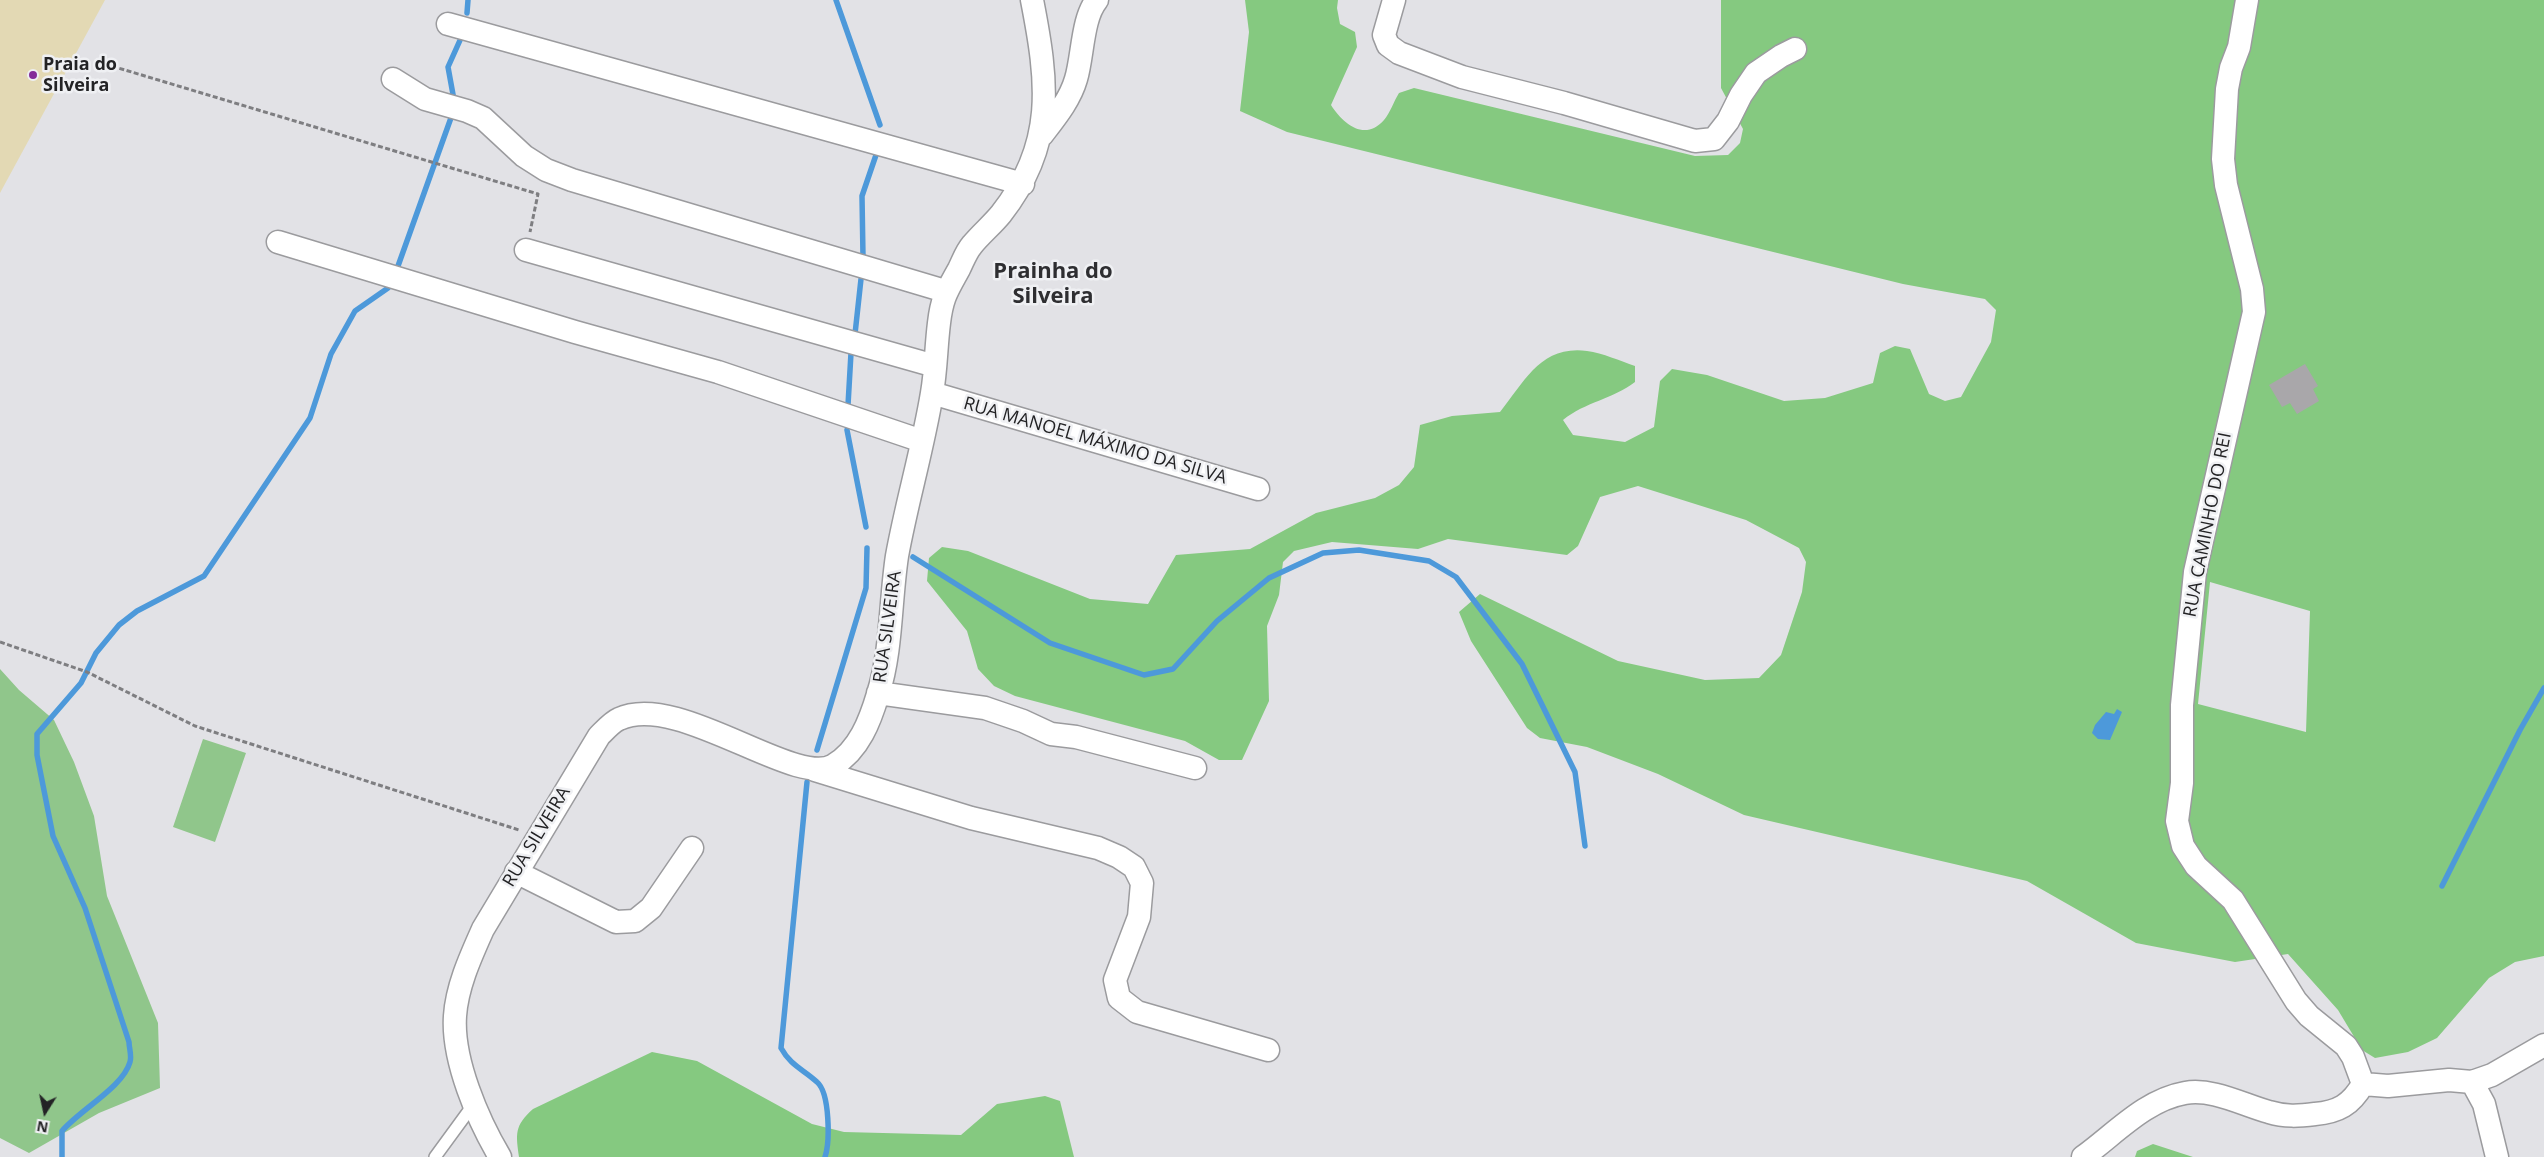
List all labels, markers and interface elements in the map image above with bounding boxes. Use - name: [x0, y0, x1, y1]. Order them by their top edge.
- place label: Praia do Silveira: [43, 54, 117, 96]
- marker: Praia do Silveira: [27, 69, 39, 81]
- district label: Prainha do Silveira: [993, 259, 1113, 310]
- street label: RUA MANOEL MÁXIMO DA SILVA: [961, 393, 1229, 489]
- street label: RUA CAMINHO DO REI: [2180, 431, 2236, 619]
- street label: RUA SILVEIRA: [869, 570, 907, 684]
- street label: RUA SILVEIRA: [499, 783, 575, 891]
- north arrow: [20, 1087, 70, 1137]
- text: N: [35, 1117, 50, 1138]

